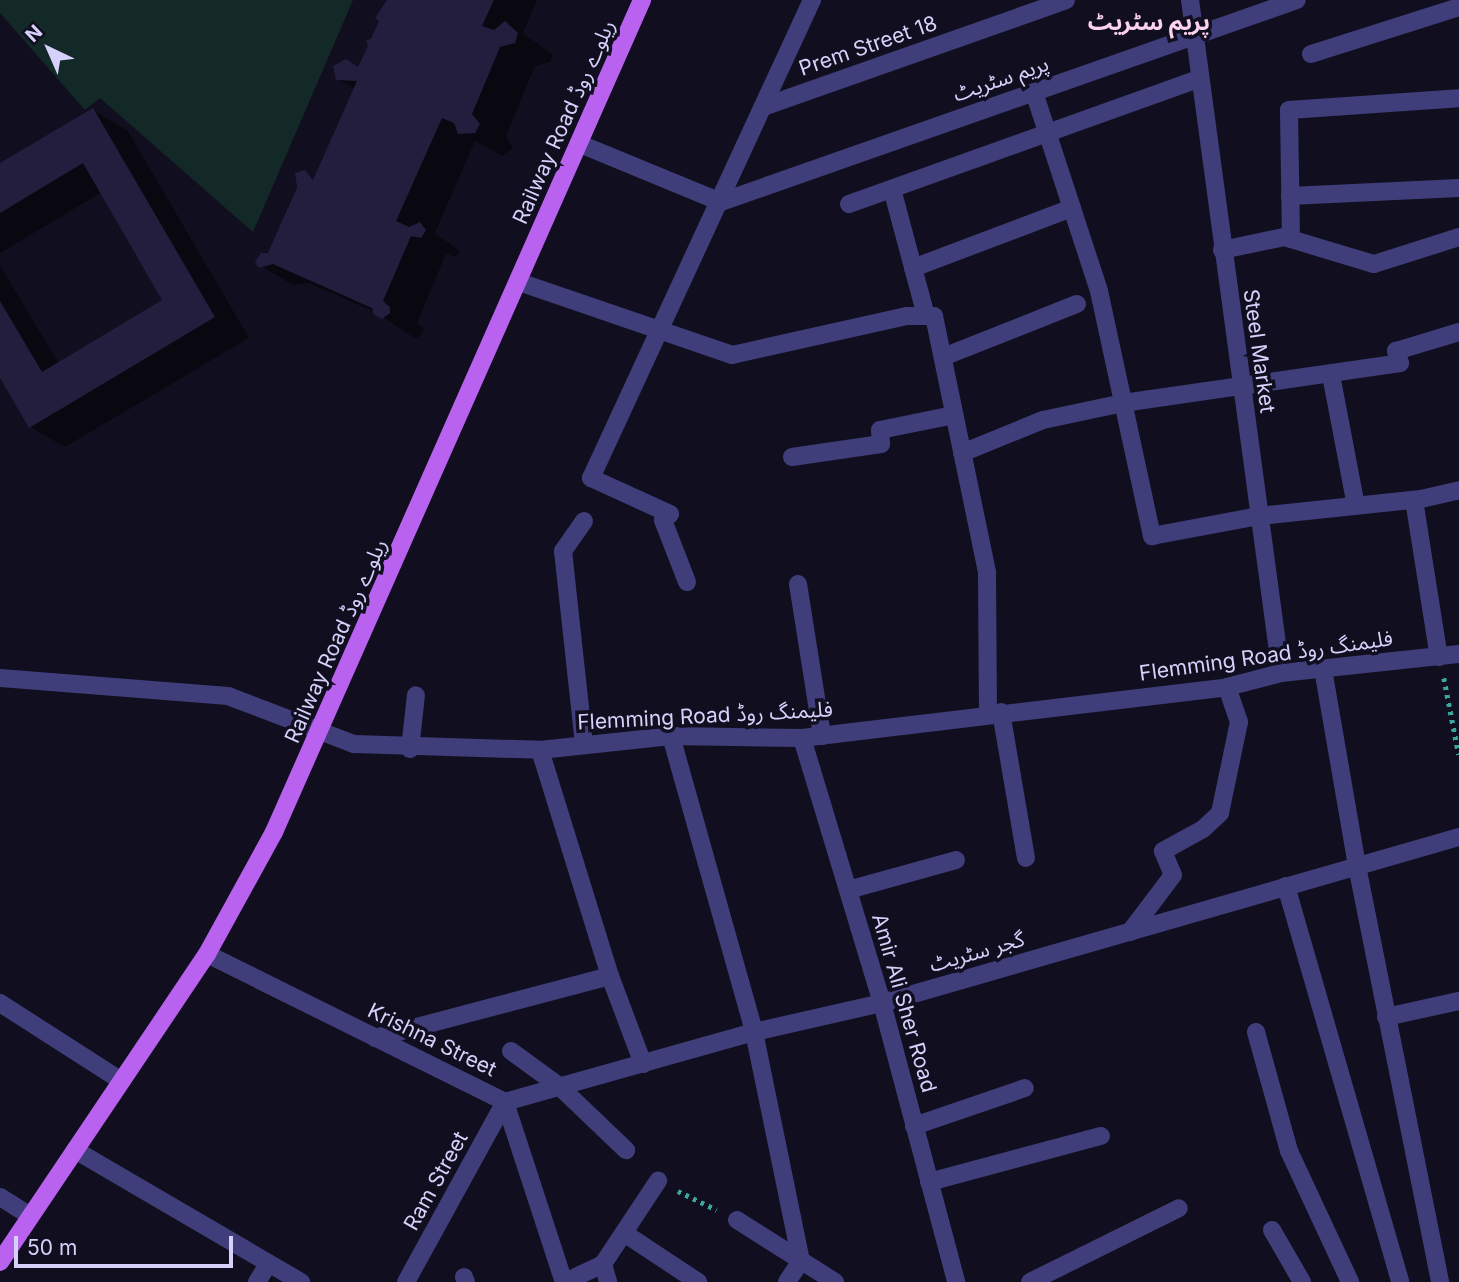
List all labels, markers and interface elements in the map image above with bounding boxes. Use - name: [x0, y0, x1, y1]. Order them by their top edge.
- district label: پریم سٹریٹ: [1088, 8, 1210, 36]
- street label: Prem Street 18: [796, 11, 940, 81]
- north arrow: [14, 14, 84, 84]
- street label: Railway Road ریلوے روڈ: [508, 16, 620, 228]
- text: N: [21, 20, 47, 47]
- street label: پریم سٹریٹ: [950, 51, 1052, 107]
- street label: Steel Market: [1238, 287, 1280, 415]
- street label: Railway Road ریلوے روڈ: [280, 535, 392, 747]
- street label: Flemming Road فلیمنگ روڈ: [1138, 626, 1394, 686]
- street label: Flemming Road فلیمنگ روڈ: [577, 697, 833, 735]
- street label: Amir Ali Sher Road: [866, 911, 942, 1095]
- street label: گجر سٹریٹ: [927, 926, 1027, 978]
- street label: Krishna Street: [363, 998, 501, 1082]
- street label: Ram Street: [399, 1127, 473, 1235]
- scale bar: [18, 1222, 236, 1266]
- text: 50 m: [27, 1235, 77, 1260]

